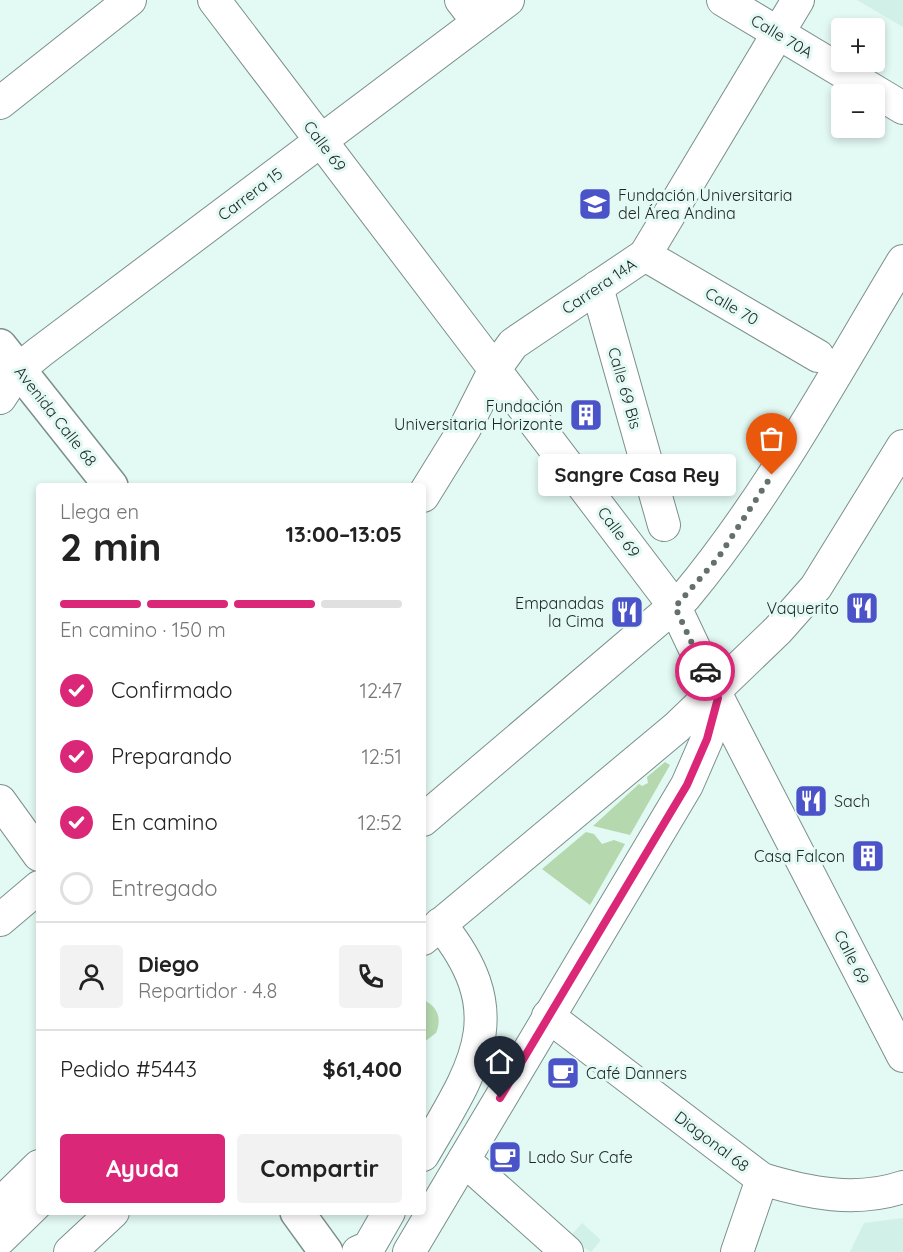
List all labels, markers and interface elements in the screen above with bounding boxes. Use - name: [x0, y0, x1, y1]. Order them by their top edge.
- street label: Calle 70A: [747, 10, 817, 62]
- map controls: [831, 18, 885, 138]
- button: +: [831, 18, 885, 72]
- button: −: [831, 84, 885, 138]
- street label: Calle 69: [299, 117, 351, 175]
- street label: Carrera 15: [214, 163, 286, 225]
- place label: Fundación Universitaria del Área Andina: [618, 185, 793, 223]
- school or university icon: Fundación Universitaria del Área Andina: [577, 186, 613, 222]
- street label: Carrera 14A: [558, 254, 640, 318]
- street label: Calle 70: [702, 283, 762, 329]
- street label: Calle 69 Bis: [604, 345, 646, 431]
- street label: Avenida Calle 68: [11, 362, 101, 470]
- place label: Fundación Universitaria Horizonte: [394, 396, 563, 434]
- building icon: Fundación Universitaria Horizonte: [568, 397, 604, 433]
- pin: [746, 413, 797, 475]
- icon: bag: [755, 422, 788, 455]
- callout: Sangre Casa Rey: [538, 454, 736, 496]
- text: Sangre Casa Rey: [555, 462, 719, 487]
- text: Llega en: [60, 499, 139, 524]
- street label: Calle 69: [593, 503, 645, 561]
- text: 13:00–13:05: [286, 520, 402, 548]
- text: 2 min: [60, 522, 162, 571]
- restaurant icon: Vaquerito: [844, 590, 880, 626]
- place label: Empanadas la Cima: [515, 593, 604, 631]
- restaurant icon: Empanadas la Cima: [609, 594, 645, 630]
- place label: Vaquerito: [766, 598, 839, 618]
- text: En camino · 150 m: [60, 617, 226, 642]
- courier: [675, 641, 735, 701]
- icon: car: [689, 655, 722, 688]
- icon: check: [60, 674, 93, 707]
- text: Confirmado: [111, 676, 232, 704]
- text: 12:47: [360, 678, 402, 703]
- icon: check: [60, 740, 93, 773]
- text: Preparando: [111, 742, 232, 770]
- text: 12:51: [361, 744, 402, 769]
- restaurant icon: Sach: [793, 783, 829, 819]
- place label: Sach: [834, 791, 870, 811]
- icon: check: [60, 806, 93, 839]
- text: En camino: [111, 808, 218, 836]
- text: 12:52: [358, 810, 402, 835]
- building icon: Casa Falcon: [850, 838, 886, 874]
- place label: Casa Falcon: [754, 846, 845, 866]
- text: Entregado: [111, 874, 218, 902]
- street label: Calle 69: [830, 926, 874, 988]
- button: person: [60, 945, 123, 1008]
- button: phone: [339, 945, 402, 1008]
- text: Diego: [138, 950, 199, 978]
- text: Repartidor · 4.8: [138, 978, 277, 1003]
- pin: [474, 1036, 525, 1098]
- icon: home: [483, 1045, 516, 1078]
- text: Pedido #5443: [60, 1055, 197, 1083]
- text: $61,400: [323, 1055, 402, 1083]
- cafe icon: Café Danners: [545, 1055, 581, 1091]
- place label: Café Danners: [586, 1063, 687, 1083]
- street label: Diagonal 68: [671, 1106, 753, 1176]
- button: Ayuda: [60, 1134, 225, 1203]
- button: Compartir: [237, 1134, 402, 1203]
- cafe icon: Lado Sur Cafe: [487, 1139, 523, 1175]
- place label: Lado Sur Cafe: [528, 1147, 633, 1167]

